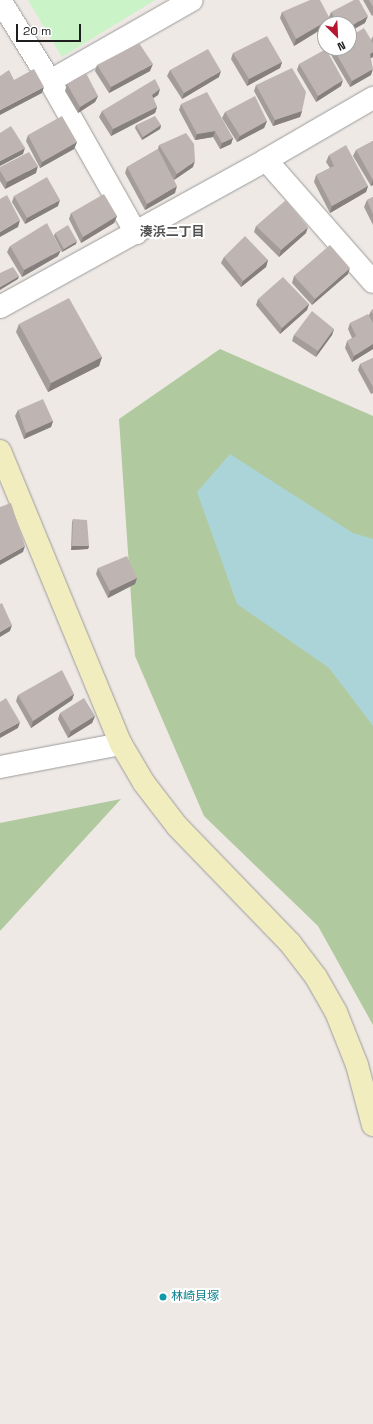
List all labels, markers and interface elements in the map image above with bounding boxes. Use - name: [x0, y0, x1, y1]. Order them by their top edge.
- scale bar: [18, 16, 83, 42]
- north arrow: [317, 16, 357, 56]
- text: 20 m: [23, 23, 51, 39]
- text: N: [335, 38, 348, 54]
- district label: 湊浜二丁目: [140, 224, 204, 240]
- place label: 林崎貝塚: [171, 1290, 219, 1304]
- marker: 林崎貝塚: [158, 1292, 168, 1302]

